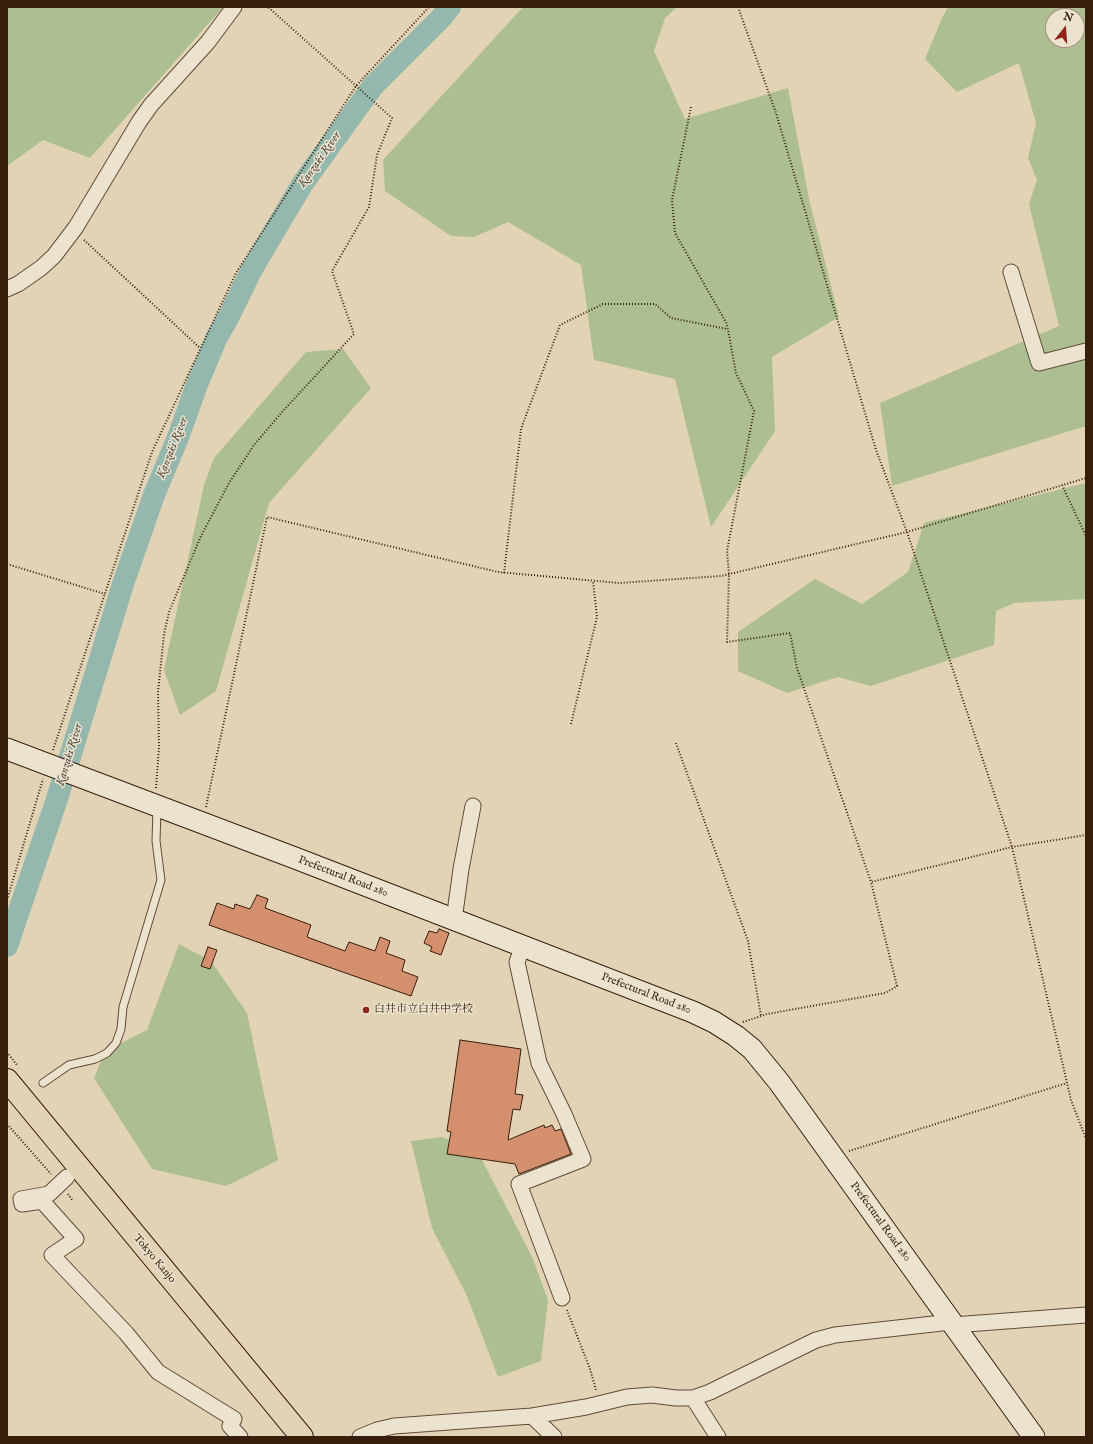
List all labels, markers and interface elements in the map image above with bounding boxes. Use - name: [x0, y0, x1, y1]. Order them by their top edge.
- north arrow: [1045, 8, 1085, 48]
- text: N: [1062, 9, 1075, 26]
- water label: Kanzaki River: [296, 129, 344, 191]
- water label: Kanzaki River: [154, 415, 192, 481]
- water label: Kanzaki River: [54, 722, 86, 788]
- street label: Prefectural Road 280: [296, 854, 390, 900]
- street label: Prefectural Road 280: [599, 971, 693, 1017]
- place label: 白井市立白井中学校: [374, 1003, 473, 1017]
- marker: 白井市立白井中学校: [361, 1005, 371, 1015]
- street label: Prefectural Road 280: [847, 1180, 913, 1264]
- street label: Tokyo Kanjo: [130, 1232, 178, 1286]

